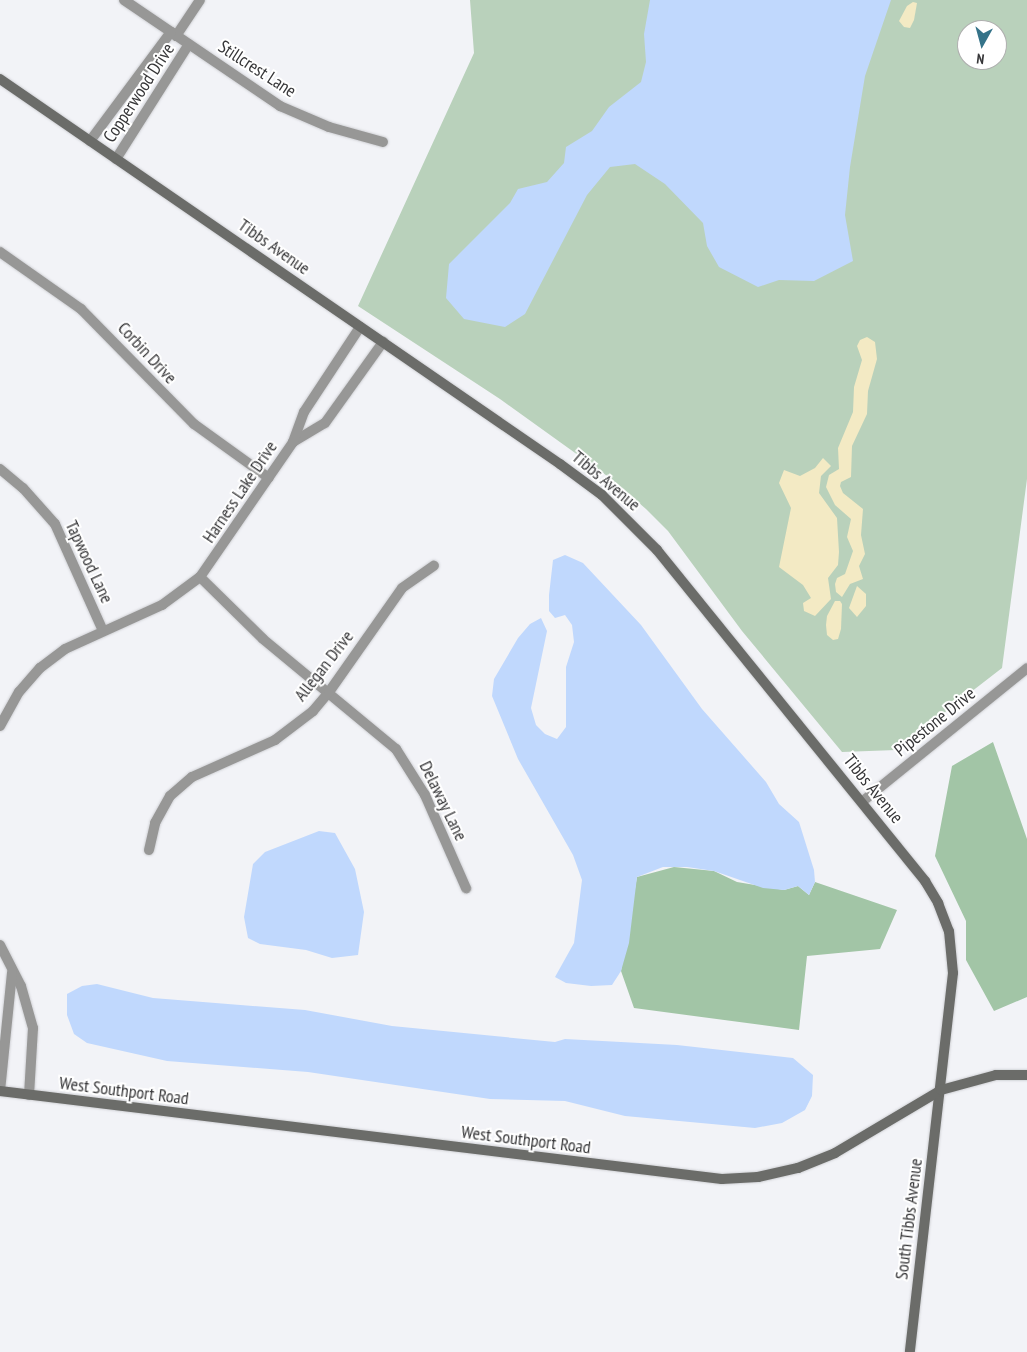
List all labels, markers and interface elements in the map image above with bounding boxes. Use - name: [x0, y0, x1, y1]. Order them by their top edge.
- north arrow: [957, 20, 1007, 70]
- street label: Stillcrest Lane: [214, 36, 300, 102]
- street label: Copperwood Drive: [99, 39, 179, 147]
- text: N: [975, 50, 985, 68]
- street label: Tibbs Avenue: [234, 214, 314, 280]
- street label: Corbin Drive: [113, 318, 181, 388]
- street label: Harness Lake Drive: [198, 437, 282, 547]
- street label: Tibbs Avenue: [567, 446, 645, 516]
- street label: Tapwood Lane: [60, 517, 118, 607]
- street label: Allegan Drive: [290, 626, 358, 706]
- street label: Pipestone Drive: [890, 683, 980, 761]
- street label: Tibbs Avenue: [838, 750, 908, 828]
- street label: Delaway Lane: [414, 757, 472, 845]
- street label: West Southport Road: [58, 1072, 190, 1110]
- street label: West Southport Road: [460, 1121, 592, 1159]
- street label: South Tibbs Avenue: [891, 1157, 927, 1281]

